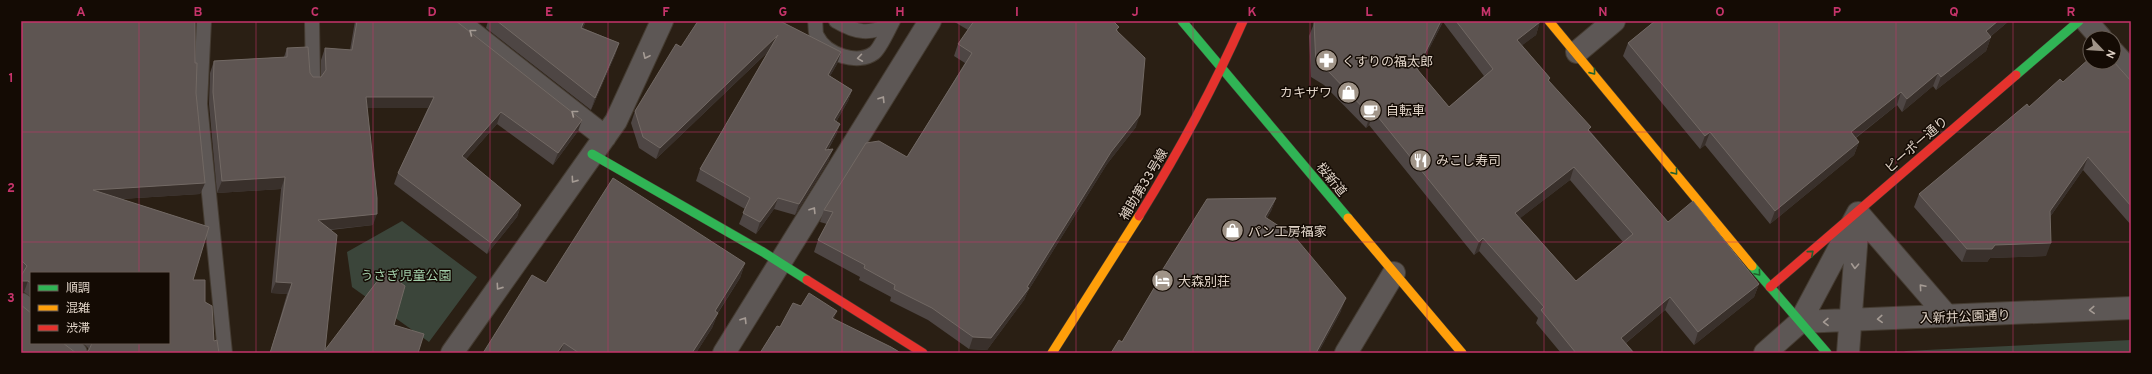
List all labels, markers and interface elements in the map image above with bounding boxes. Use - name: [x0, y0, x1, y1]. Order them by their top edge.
- text: A: [76, 5, 86, 21]
- text: B: [194, 5, 203, 21]
- text: C: [311, 5, 319, 21]
- text: D: [427, 5, 437, 21]
- text: E: [545, 5, 553, 21]
- text: F: [662, 5, 670, 21]
- text: G: [779, 5, 788, 21]
- text: H: [895, 5, 905, 21]
- text: I: [1015, 5, 1019, 21]
- text: J: [1131, 5, 1139, 21]
- text: K: [1247, 5, 1257, 21]
- text: L: [1365, 5, 1373, 21]
- text: M: [1481, 5, 1491, 21]
- text: N: [1598, 5, 1608, 21]
- text: O: [1715, 5, 1725, 21]
- text: P: [1833, 5, 1842, 21]
- text: Q: [1949, 5, 1959, 21]
- text: R: [2067, 5, 2076, 21]
- one-way arrow: [469, 30, 476, 37]
- north arrow: [2082, 30, 2122, 70]
- text: N: [2102, 47, 2118, 60]
- pharmacy icon: くすりの福太郎: [1313, 48, 1339, 74]
- one-way arrow: [643, 52, 651, 60]
- one-way arrow: [857, 53, 863, 62]
- place label: くすりの福太郎: [1342, 55, 1433, 71]
- one-way arrow: [1588, 67, 1595, 75]
- text: 1: [8, 71, 14, 87]
- shop icon: カキザワ: [1335, 79, 1361, 105]
- place label: カキザワ: [1280, 86, 1332, 102]
- one-way arrow: [877, 96, 884, 103]
- cafe icon: 自転車: [1358, 97, 1384, 123]
- place label: 自転車: [1386, 104, 1425, 120]
- one-way arrow: [571, 110, 578, 117]
- street label: ピーポー通り: [1883, 114, 1952, 177]
- street label: 補助第33号線: [1116, 146, 1172, 224]
- restaurant icon: みこし寿司: [1407, 147, 1433, 173]
- place label: みこし寿司: [1436, 154, 1501, 170]
- street label: 桜新道: [1312, 160, 1349, 200]
- one-way arrow: [1671, 168, 1678, 175]
- one-way arrow: [572, 176, 579, 183]
- text: 2: [7, 181, 15, 197]
- one-way arrow: [809, 207, 816, 214]
- shop icon: パン工房福家: [1220, 218, 1246, 244]
- place label: パン工房福家: [1248, 225, 1327, 241]
- one-way arrow: [1806, 251, 1813, 258]
- one-way arrow: [1851, 263, 1859, 269]
- park label: うさぎ児童公園: [360, 268, 452, 285]
- hotel icon: 大森別荘: [1150, 268, 1176, 294]
- one-way arrow: [1753, 268, 1760, 275]
- legend: [30, 272, 170, 344]
- place label: 大森別荘: [1178, 275, 1230, 291]
- text: 順調: [66, 281, 90, 297]
- one-way arrow: [497, 282, 504, 289]
- one-way arrow: [1919, 284, 1926, 291]
- text: 3: [7, 291, 15, 307]
- text: 混雑: [66, 301, 90, 317]
- one-way arrow: [2089, 305, 2095, 314]
- street label: 入新井公園通り: [1919, 308, 2011, 328]
- one-way arrow: [1877, 315, 1883, 324]
- one-way arrow: [740, 317, 747, 324]
- one-way arrow: [1823, 318, 1829, 326]
- text: 渋滞: [66, 321, 90, 337]

